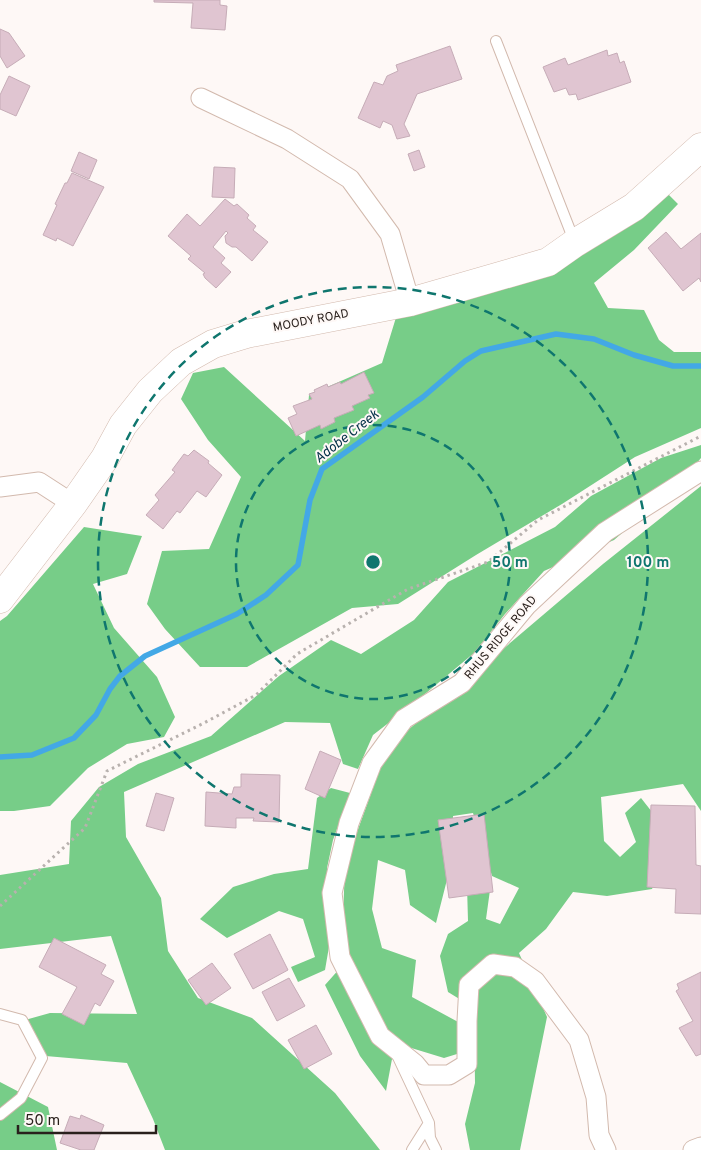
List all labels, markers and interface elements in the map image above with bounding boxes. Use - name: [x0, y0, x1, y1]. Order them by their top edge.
- street label: MOODY ROAD: [272, 306, 350, 336]
- water label: Adobe Creek: [311, 406, 383, 467]
- centre of rings: [364, 553, 382, 571]
- text: 50 m: [492, 554, 528, 573]
- text: 100 m: [627, 554, 669, 573]
- street label: RHUS RIDGE ROAD: [461, 593, 541, 683]
- scale bar: [18, 1102, 155, 1134]
- text: 50 m: [25, 1112, 60, 1131]

